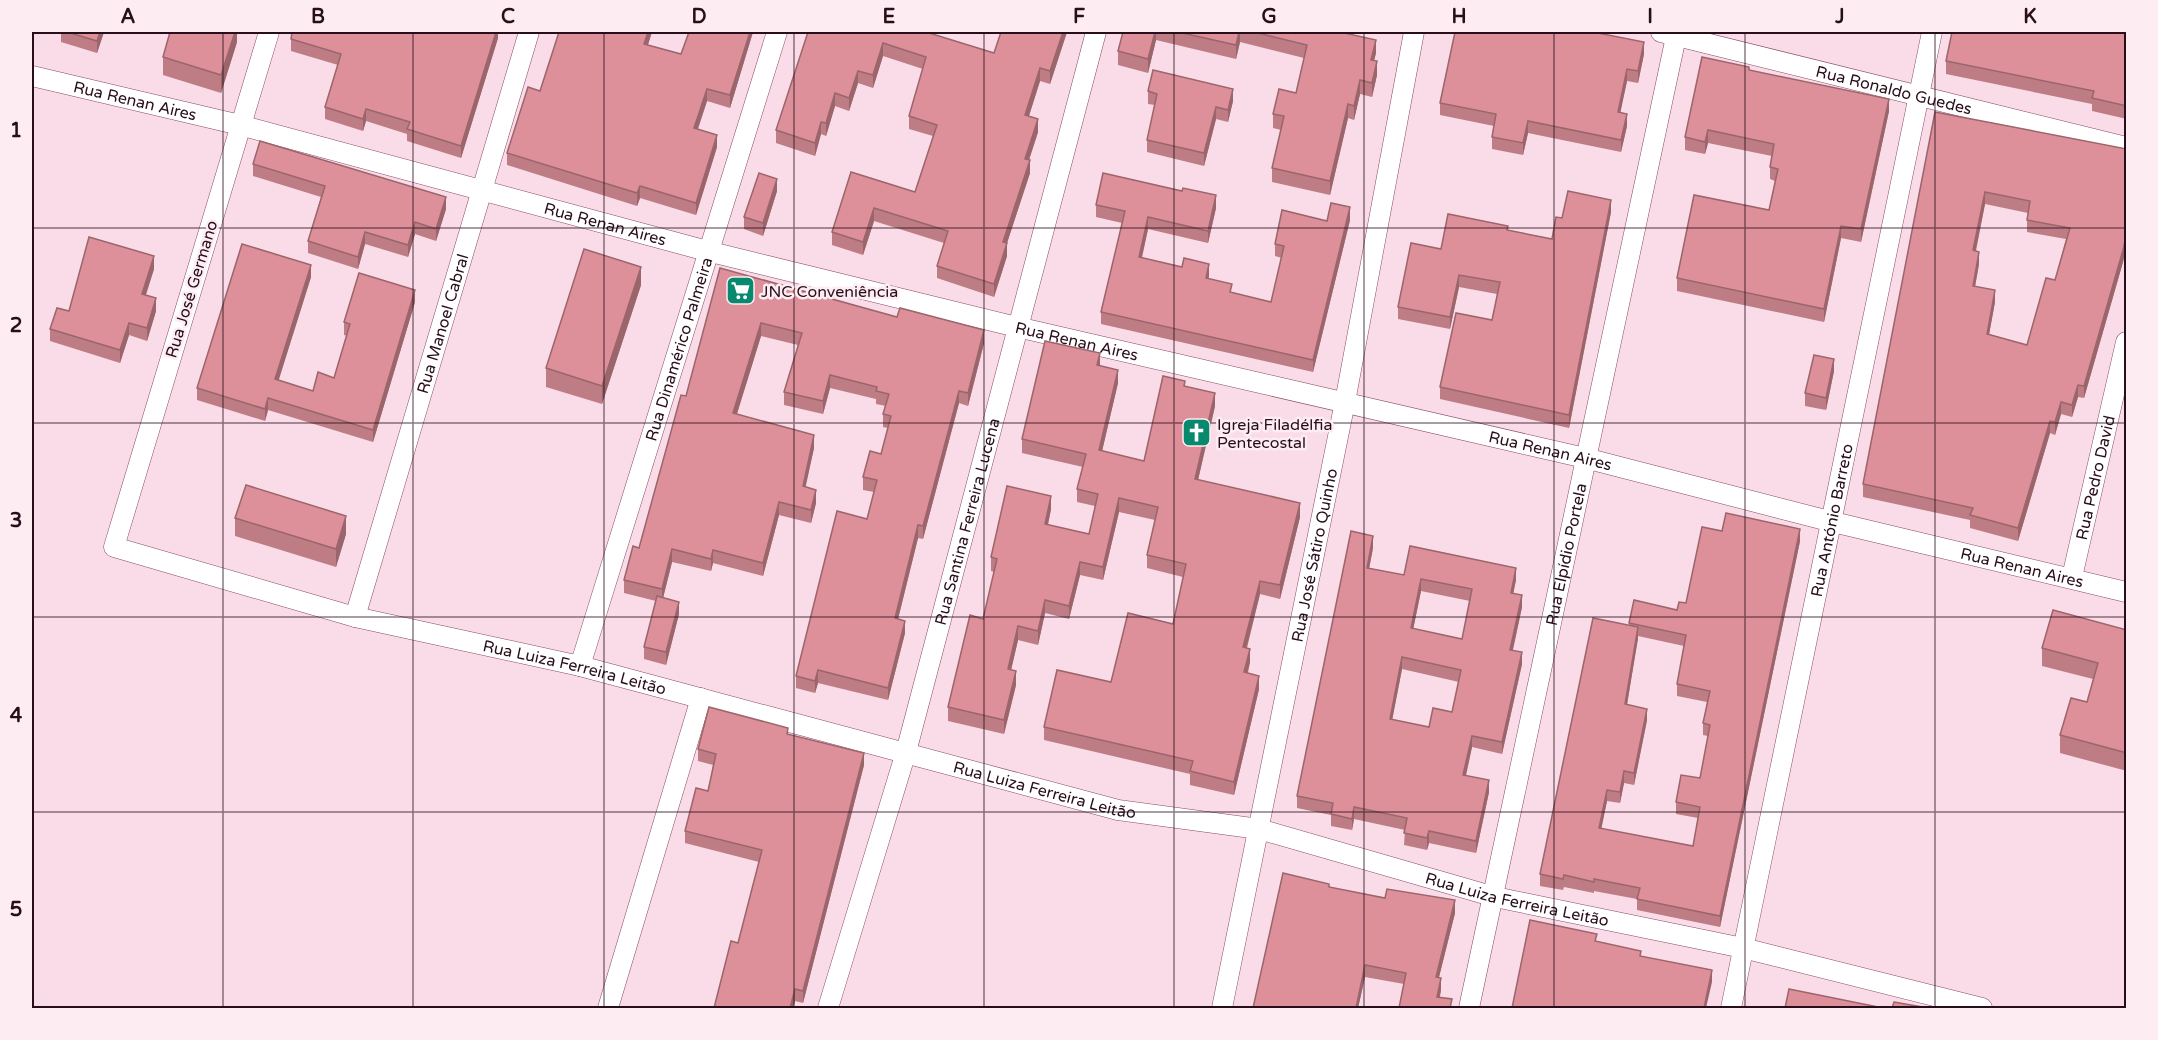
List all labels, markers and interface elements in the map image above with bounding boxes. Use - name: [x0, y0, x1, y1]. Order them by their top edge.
- text: A: [121, 5, 136, 29]
- text: B: [311, 5, 325, 29]
- text: C: [501, 5, 515, 29]
- text: D: [691, 5, 707, 29]
- text: E: [883, 5, 896, 29]
- text: F: [1073, 5, 1085, 29]
- text: G: [1261, 5, 1277, 29]
- text: H: [1451, 5, 1467, 29]
- text: I: [1647, 5, 1653, 29]
- text: J: [1834, 5, 1845, 29]
- text: K: [2023, 5, 2037, 29]
- street label: Rua Ronaldo Guedes: [1814, 62, 1974, 120]
- street label: Rua Renan Aires: [71, 77, 199, 125]
- text: 1: [10, 119, 22, 143]
- street label: Rua Renan Aires: [542, 198, 668, 251]
- street label: Rua José Germano: [162, 218, 222, 361]
- street label: Rua Manoel Cabral: [413, 252, 473, 396]
- street label: Rua Dinamérico Palmeira: [642, 255, 717, 444]
- supermarket icon: JNC Conveniência: [724, 275, 756, 307]
- place label: JNC Conveniência: [761, 282, 898, 302]
- text: 2: [10, 314, 22, 338]
- street label: Rua Renan Aires: [1013, 318, 1140, 366]
- street label: Rua Pedro David: [2072, 414, 2120, 542]
- place label: Igreja Filadélfia Pentecostal: [1217, 415, 1332, 453]
- street label: Rua Santina Ferreira Lucena: [931, 416, 1005, 628]
- church icon: Igreja Filadélfia Pentecostal: [1180, 417, 1212, 449]
- street label: Rua Renan Aires: [1487, 427, 1614, 476]
- street label: Rua António Barreto: [1807, 442, 1858, 599]
- street label: Rua José Sátiro Quinho: [1287, 467, 1342, 644]
- street label: Rua Elpídio Portela: [1542, 481, 1592, 627]
- text: 3: [10, 509, 22, 533]
- street label: Rua Renan Aires: [1958, 544, 2085, 592]
- street label: Rua Luiza Ferreira Leitão: [481, 636, 668, 700]
- text: 4: [10, 704, 23, 728]
- street label: Rua Luiza Ferreira Leitão: [951, 757, 1137, 823]
- street label: Rua Luiza Ferreira Leitão: [1423, 868, 1611, 931]
- text: 5: [10, 898, 22, 922]

